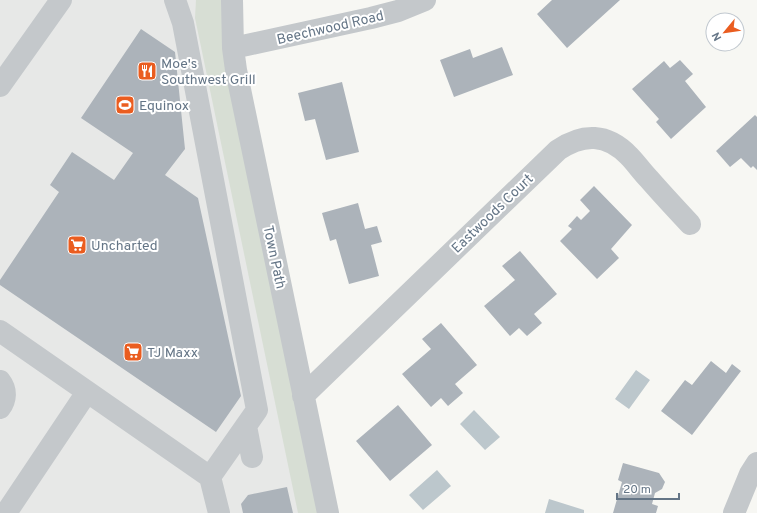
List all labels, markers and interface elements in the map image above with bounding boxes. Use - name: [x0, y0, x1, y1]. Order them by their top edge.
- street label: Beechwood Road: [275, 8, 385, 49]
- north arrow: [705, 12, 745, 52]
- text: N: [709, 30, 725, 43]
- place label: Moe's Southwest Grill: [161, 56, 256, 89]
- restaurant icon: Moe's Southwest Grill: [136, 60, 158, 82]
- sports icon: Equinox: [114, 94, 136, 116]
- place label: Equinox: [139, 98, 189, 115]
- street label: Eastwoods Court: [449, 171, 537, 257]
- street label: Town Path: [259, 224, 289, 291]
- supermarket icon: Uncharted: [66, 234, 88, 256]
- place label: Uncharted: [91, 238, 158, 255]
- supermarket icon: TJ Maxx: [122, 341, 144, 363]
- place label: TJ Maxx: [147, 345, 198, 362]
- scale bar: [617, 475, 679, 501]
- text: 20 m: [623, 482, 651, 498]

